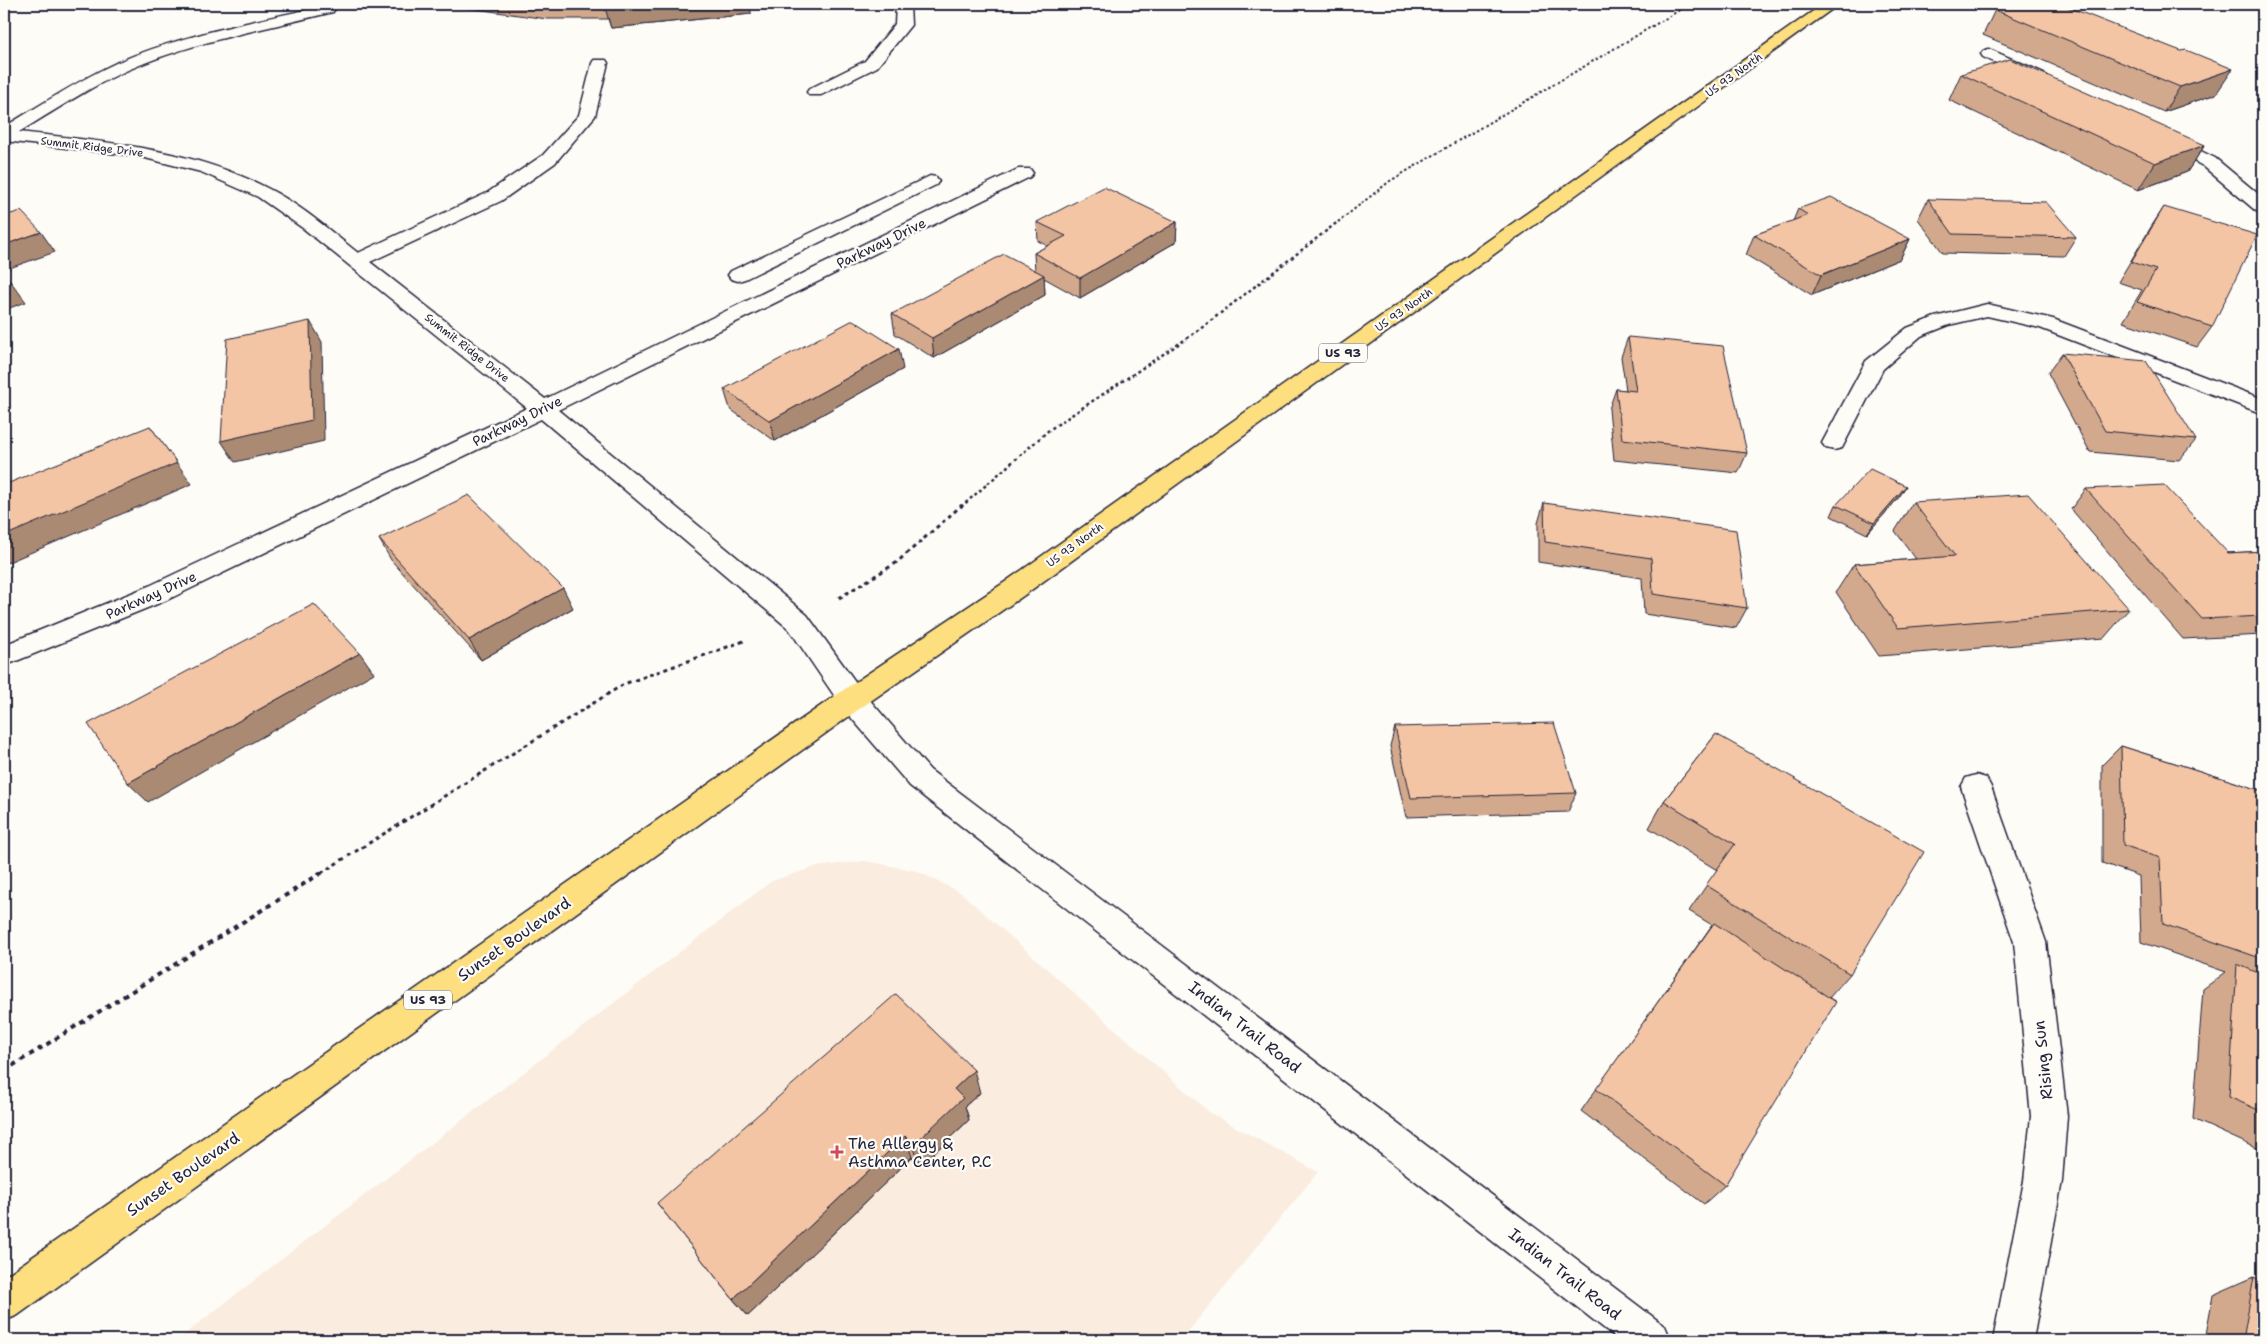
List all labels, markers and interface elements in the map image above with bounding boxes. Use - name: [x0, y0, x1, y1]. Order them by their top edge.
- street label: US 93 North: [1702, 49, 1766, 101]
- street label: Summit Ridge Drive: [40, 133, 144, 161]
- street label: Parkway Drive: [833, 214, 929, 272]
- street label: US 93 North: [1372, 285, 1436, 335]
- street label: Summit Ridge Drive: [422, 310, 512, 386]
- road number: US 93: [1319, 343, 1367, 362]
- street label: Parkway Drive: [469, 392, 565, 450]
- street label: US 93 North: [1043, 519, 1107, 571]
- street label: Parkway Drive: [103, 567, 199, 623]
- street label: Sunset Boulevard: [453, 892, 575, 986]
- street label: Indian Trail Road: [1184, 976, 1306, 1078]
- road number: US 93: [404, 990, 452, 1010]
- street label: Rising Sun: [2028, 1019, 2058, 1101]
- street label: Sunset Boulevard: [122, 1127, 244, 1221]
- place label: The Allergy & Asthma Center, P.C: [848, 1133, 992, 1172]
- marker: The Allergy & Asthma Center, P.C: [830, 1145, 844, 1159]
- street label: Indian Trail Road: [1504, 1223, 1626, 1325]

